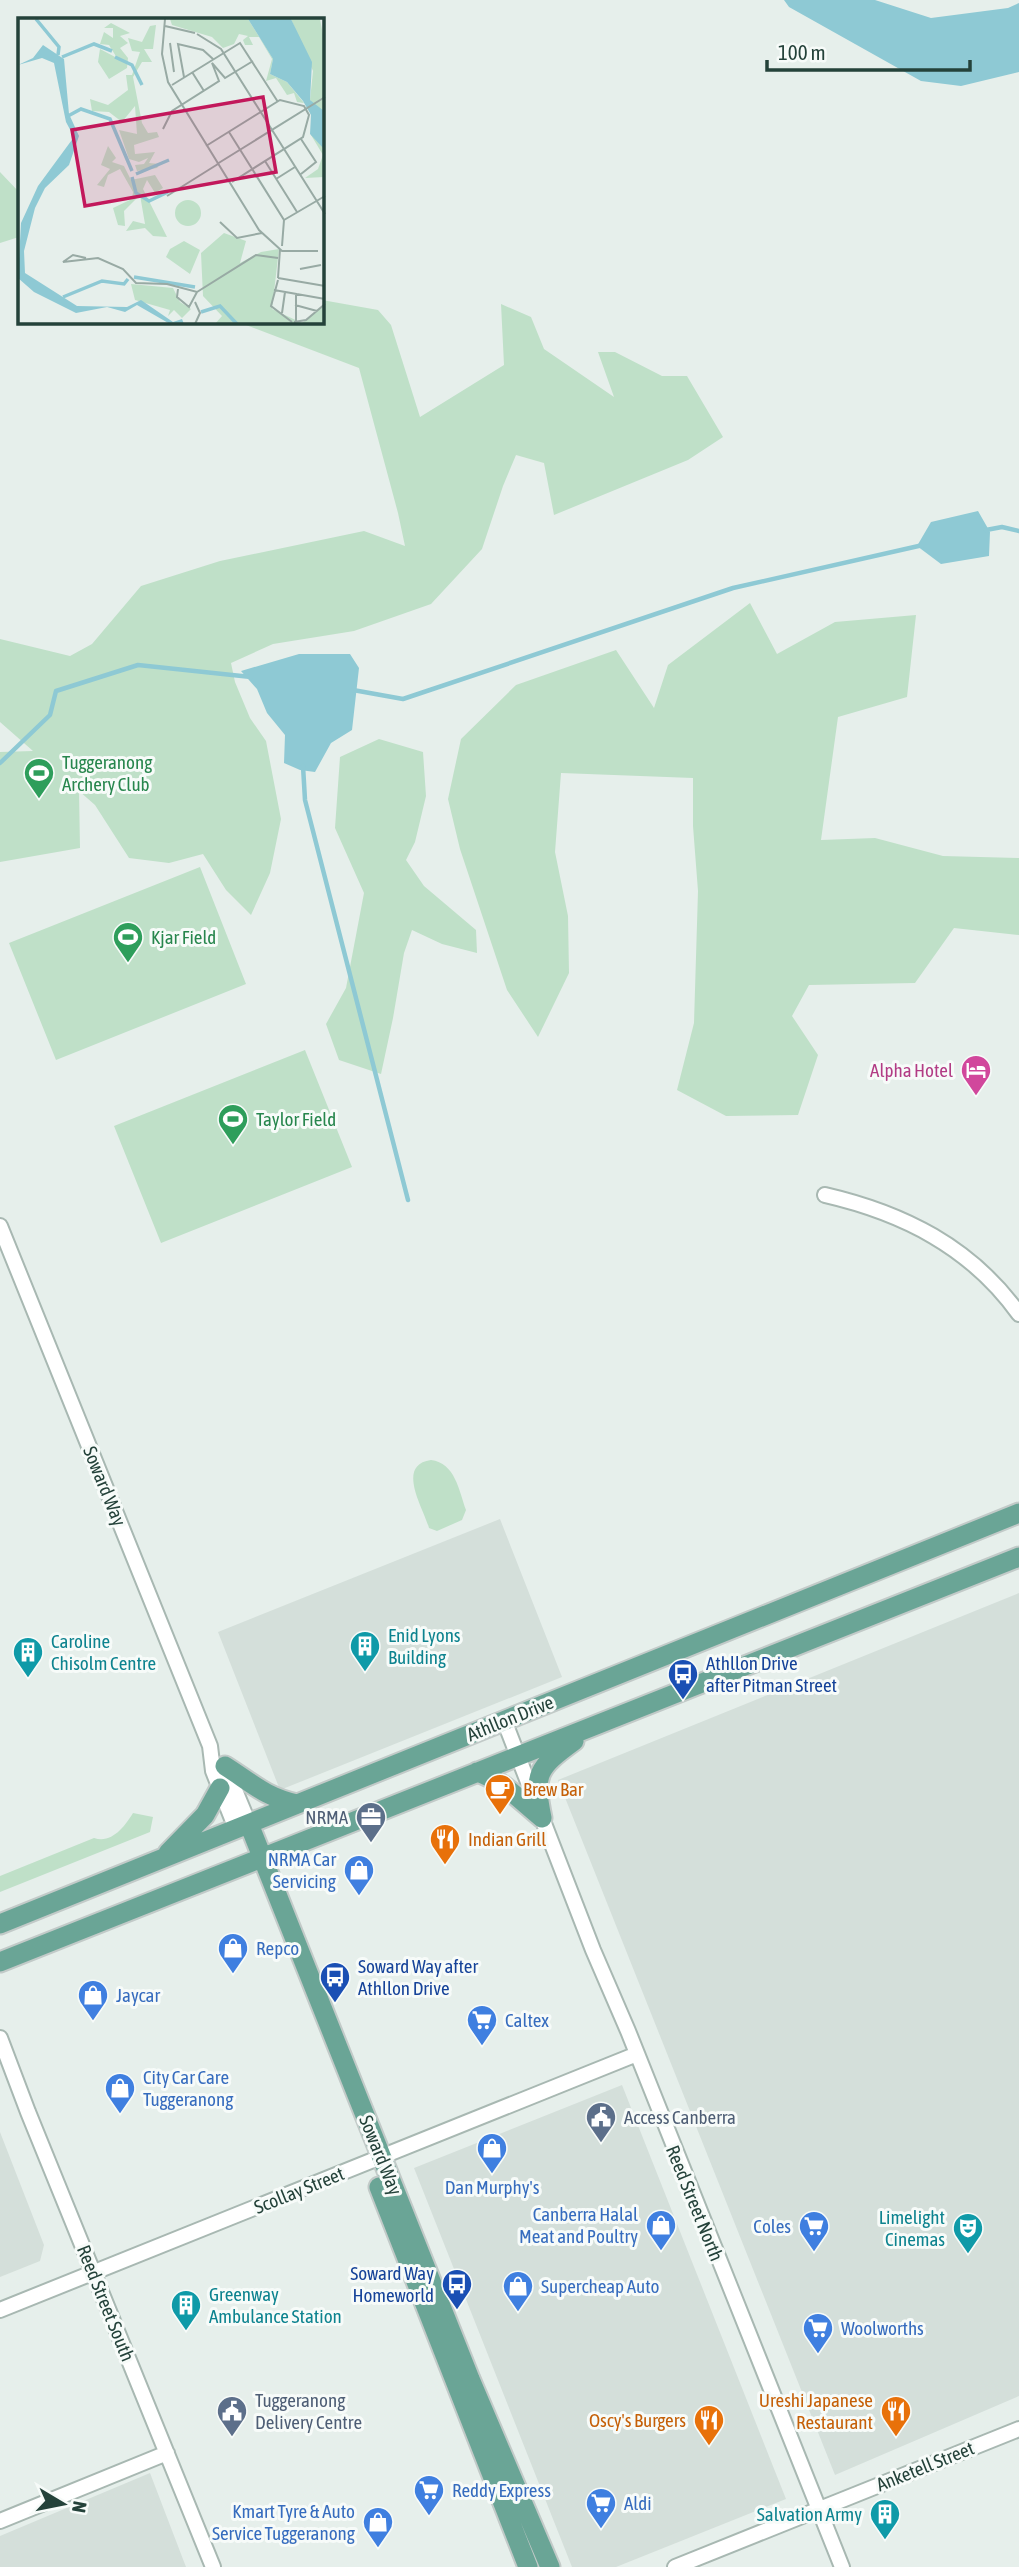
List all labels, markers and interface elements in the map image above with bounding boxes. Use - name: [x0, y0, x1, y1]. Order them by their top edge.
- inset map: [18, 18, 324, 324]
- scale bar: [767, 28, 970, 72]
- text: 100 m: [778, 40, 826, 64]
- place label: Tuggeranong Archery Club: [62, 751, 153, 795]
- sports icon: Tuggeranong Archery Club: [22, 756, 56, 800]
- sports icon: Kjar Field: [111, 920, 145, 964]
- place label: Kjar Field: [151, 926, 216, 948]
- hotel icon: Alpha Hotel: [959, 1053, 993, 1097]
- place label: Alpha Hotel: [870, 1059, 953, 1081]
- sports icon: Taylor Field: [216, 1102, 250, 1146]
- place label: Taylor Field: [256, 1108, 336, 1130]
- street label: Soward Way: [79, 1443, 131, 1529]
- place label: Enid Lyons Building: [388, 1624, 461, 1668]
- building icon: Enid Lyons Building: [348, 1629, 382, 1673]
- place label: Caroline Chisolm Centre: [51, 1630, 156, 1674]
- building icon: Caroline Chisolm Centre: [11, 1635, 45, 1679]
- place label: Athllon Drive after Pitman Street: [706, 1652, 837, 1696]
- bus stop icon: Athllon Drive after Pitman Street: [666, 1657, 700, 1701]
- street label: Athllon Drive: [463, 1691, 557, 1745]
- cafe icon: Brew Bar: [483, 1772, 517, 1816]
- place label: Brew Bar: [523, 1778, 584, 1800]
- office icon: NRMA: [354, 1800, 388, 1844]
- place label: NRMA: [305, 1806, 349, 1828]
- restaurant icon: Indian Grill: [428, 1822, 462, 1866]
- place label: Indian Grill: [468, 1828, 546, 1850]
- place label: NRMA Car Servicing: [268, 1848, 337, 1892]
- shop icon: NRMA Car Servicing: [342, 1853, 376, 1897]
- shop icon: Repco: [216, 1931, 250, 1975]
- place label: Repco: [256, 1937, 299, 1959]
- place label: Soward Way after Athllon Drive: [358, 1955, 478, 1999]
- bus stop icon: Soward Way after Athllon Drive: [318, 1960, 352, 2004]
- shop icon: Jaycar: [76, 1978, 110, 2022]
- place label: Jaycar: [116, 1984, 160, 2006]
- supermarket icon: Caltex: [465, 2003, 499, 2047]
- place label: Caltex: [505, 2009, 549, 2031]
- place label: City Car Care Tuggeranong: [143, 2066, 234, 2110]
- shop icon: City Car Care Tuggeranong: [103, 2071, 137, 2115]
- public building icon: Access Canberra: [584, 2100, 618, 2144]
- place label: Access Canberra: [624, 2106, 736, 2128]
- street label: Soward Way: [355, 2112, 407, 2198]
- shop icon: Dan Murphy's: [475, 2131, 509, 2175]
- street label: Reed Street North: [662, 2142, 728, 2264]
- street label: Scollay Street: [251, 2162, 347, 2218]
- place label: Dan Murphy's: [445, 2176, 540, 2198]
- place label: Canberra Halal Meat and Poultry: [519, 2203, 638, 2247]
- place label: Limelight Cinemas: [879, 2206, 945, 2250]
- shop icon: Canberra Halal Meat and Poultry: [644, 2208, 678, 2252]
- supermarket icon: Coles: [797, 2209, 831, 2253]
- theatre icon: Limelight Cinemas: [951, 2211, 985, 2255]
- place label: Coles: [753, 2215, 791, 2237]
- street label: Reed Street South: [73, 2242, 139, 2364]
- place label: Soward Way Homeworld: [350, 2262, 434, 2306]
- bus stop icon: Soward Way Homeworld: [440, 2267, 474, 2311]
- shop icon: Supercheap Auto: [501, 2269, 535, 2313]
- place label: Supercheap Auto: [541, 2275, 659, 2297]
- place label: Greenway Ambulance Station: [209, 2283, 342, 2327]
- building icon: Greenway Ambulance Station: [169, 2288, 203, 2332]
- supermarket icon: Woolworths: [801, 2311, 835, 2355]
- place label: Woolworths: [841, 2317, 924, 2339]
- place label: Tuggeranong Delivery Centre: [255, 2389, 362, 2433]
- place label: Ureshi Japanese Restaurant: [759, 2389, 873, 2433]
- public building icon: Tuggeranong Delivery Centre: [215, 2394, 249, 2438]
- restaurant icon: Ureshi Japanese Restaurant: [879, 2394, 913, 2438]
- restaurant icon: Oscy's Burgers: [692, 2403, 726, 2447]
- place label: Oscy's Burgers: [589, 2409, 686, 2431]
- street label: Anketell Street: [873, 2436, 977, 2496]
- north arrow: [28, 2469, 98, 2539]
- supermarket icon: Reddy Express: [412, 2473, 446, 2517]
- place label: Reddy Express: [452, 2479, 551, 2501]
- supermarket icon: Aldi: [584, 2486, 618, 2530]
- place label: Aldi: [624, 2492, 652, 2514]
- building icon: Salvation Army: [868, 2497, 902, 2541]
- text: N: [68, 2500, 92, 2514]
- place label: Kmart Tyre & Auto Service Tuggeranong: [212, 2500, 356, 2544]
- place label: Salvation Army: [757, 2503, 862, 2525]
- shop icon: Kmart Tyre & Auto Service Tuggeranong: [361, 2505, 395, 2549]

